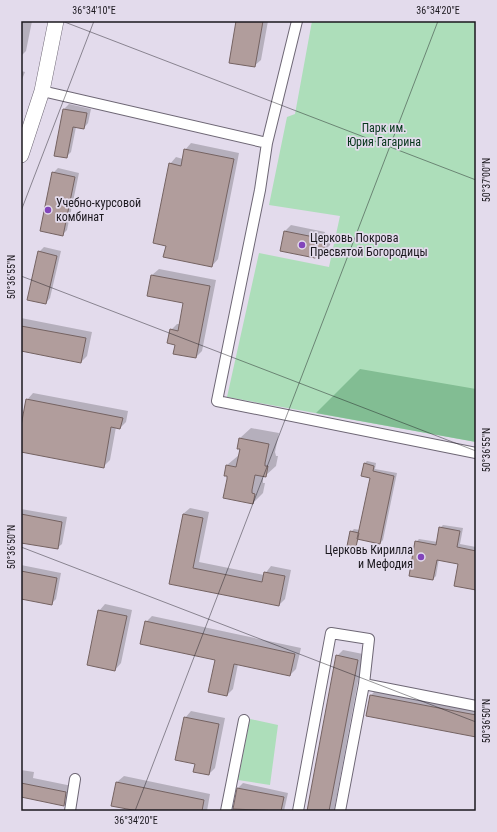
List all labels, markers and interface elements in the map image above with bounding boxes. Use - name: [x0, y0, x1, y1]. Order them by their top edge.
- text: 36°34'10"E: [72, 5, 116, 16]
- text: 36°34'20"E: [416, 5, 460, 16]
- park label: Парк им. Юрия Гагарина: [347, 121, 421, 149]
- text: 50°37'00"N: [481, 158, 492, 202]
- place label: Учебно-курсовой комбинат: [56, 196, 141, 224]
- marker: Учебно-курсовой комбинат: [43, 205, 53, 215]
- place label: Церковь Покрова Пресвятой Богородицы: [310, 231, 428, 259]
- marker: Церковь Покрова Пресвятой Богородицы: [297, 240, 307, 250]
- text: 50°36'55"N: [6, 255, 17, 299]
- text: 50°36'55"N: [481, 428, 492, 472]
- text: 50°36'50"N: [6, 525, 17, 569]
- place label: Церковь Кирилла и Мефодия: [325, 543, 413, 571]
- marker: Церковь Кирилла и Мефодия: [416, 552, 426, 562]
- text: 50°36'50"N: [481, 699, 492, 743]
- text: 36°34'20"E: [114, 815, 158, 826]

